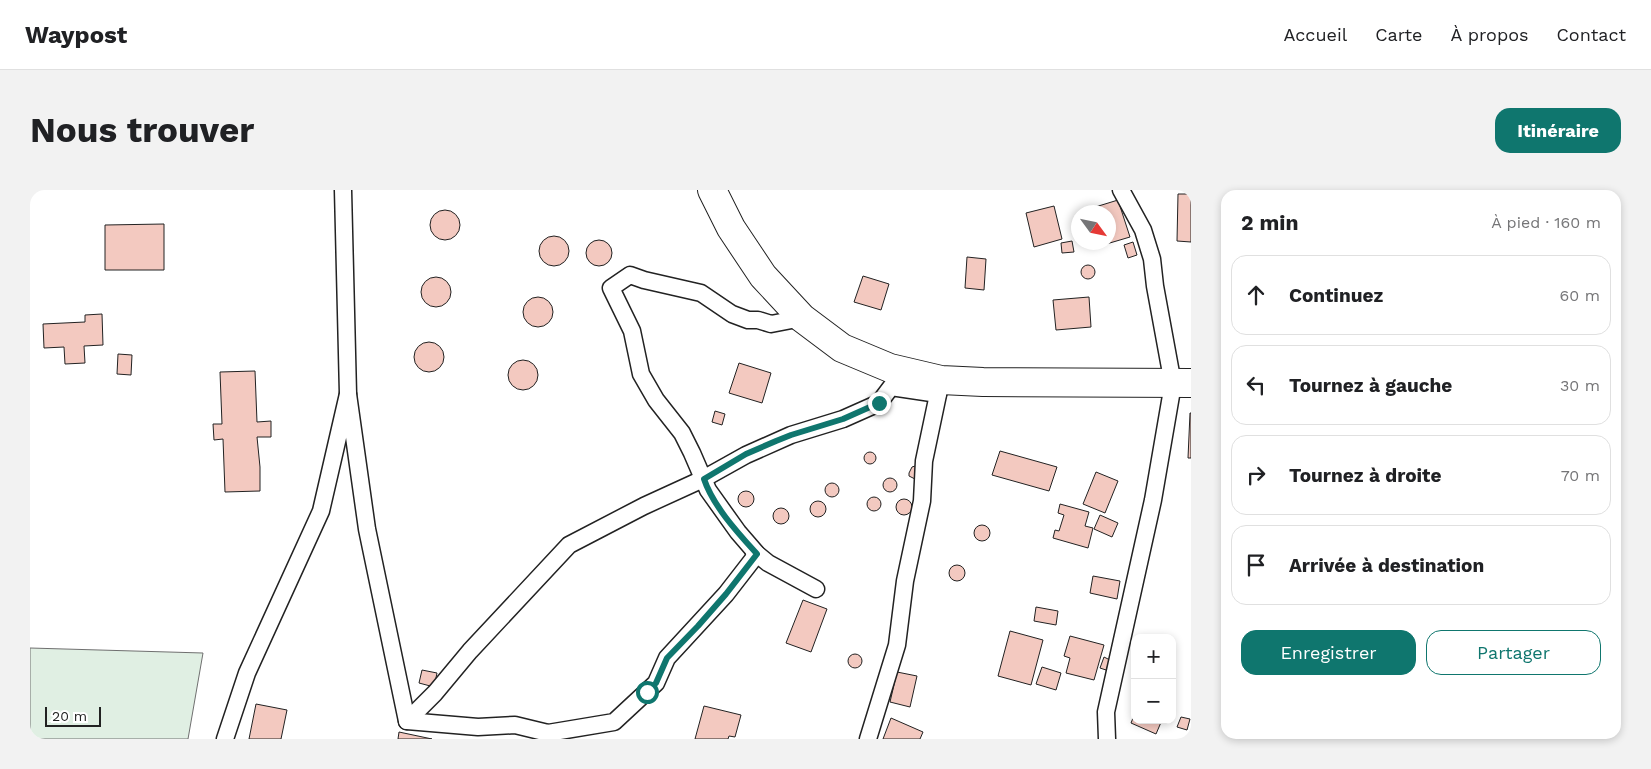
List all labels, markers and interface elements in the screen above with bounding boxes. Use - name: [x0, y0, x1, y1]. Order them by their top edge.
- text: Waypost: [25, 21, 127, 49]
- text: Accueil: [1284, 24, 1347, 45]
- text: Carte: [1375, 24, 1422, 45]
- text: À propos: [1450, 24, 1528, 45]
- text: Contact: [1556, 24, 1626, 45]
- button: Itinéraire: [1495, 108, 1621, 153]
- text: Nous trouver: [30, 109, 254, 151]
- north arrow: [1071, 205, 1116, 250]
- text: 2 min: [1241, 210, 1298, 235]
- text: À pied · 160 m: [1491, 213, 1601, 232]
- icon: ahead: [1242, 281, 1270, 309]
- text: Continuez: [1289, 284, 1383, 307]
- text: 60 m: [1560, 286, 1600, 305]
- icon: left: [1242, 371, 1270, 399]
- text: Tournez à gauche: [1289, 374, 1452, 397]
- text: 30 m: [1560, 376, 1600, 395]
- route end: [868, 392, 891, 415]
- icon: right: [1242, 461, 1270, 489]
- text: Tournez à droite: [1289, 464, 1441, 487]
- text: 70 m: [1561, 466, 1600, 485]
- icon: arrive: [1242, 551, 1270, 579]
- text: Arrivée à destination: [1289, 554, 1484, 577]
- button: Enregistrer: [1241, 630, 1416, 675]
- button: Partager: [1426, 630, 1601, 675]
- map controls: [1131, 634, 1176, 724]
- button: +: [1131, 634, 1176, 679]
- button: −: [1131, 679, 1176, 724]
- route start: [636, 681, 659, 704]
- scale bar: [45, 704, 101, 727]
- text: 20 m: [52, 708, 87, 724]

